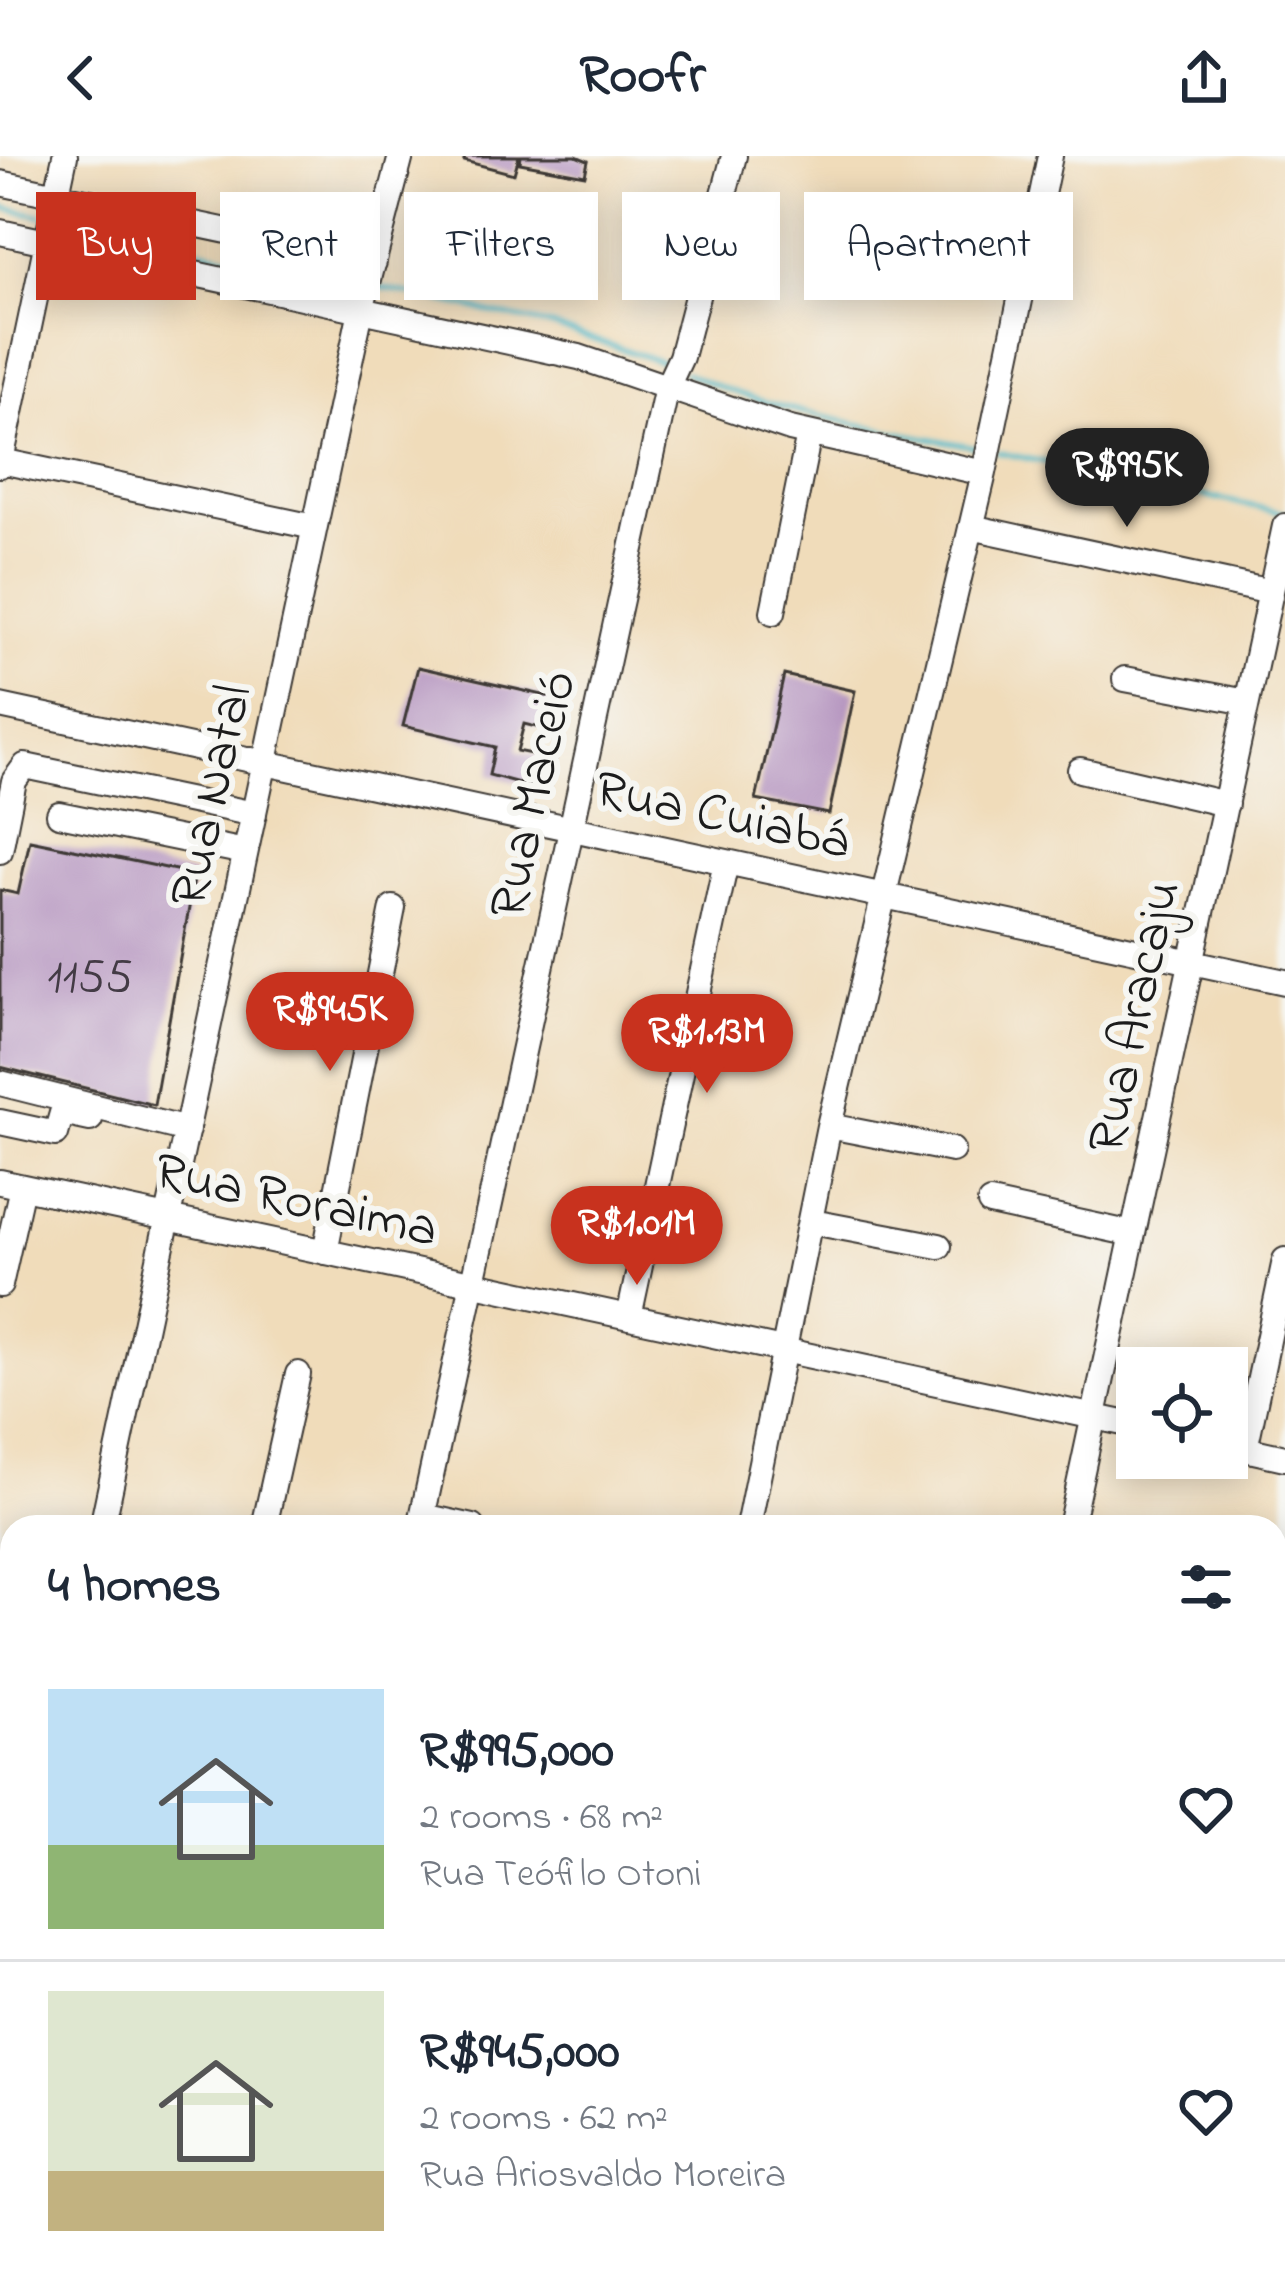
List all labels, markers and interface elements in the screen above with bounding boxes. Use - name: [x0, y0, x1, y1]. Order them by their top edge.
- text: Roofr: [579, 39, 706, 117]
- icon: back: [48, 45, 114, 111]
- icon: share: [1171, 45, 1237, 111]
- chip: Buy: [36, 192, 196, 300]
- chip: Rent: [220, 192, 380, 300]
- chip: Filters: [404, 192, 598, 300]
- chip: New: [622, 192, 780, 300]
- chip: Apartment: [804, 192, 1073, 300]
- pin: R$995K: [1029, 428, 1225, 530]
- text: R$995K: [1072, 438, 1182, 495]
- street label: Rua Maceió: [472, 664, 600, 926]
- street label: Rua Natal: [152, 678, 275, 915]
- street label: Rua Cuiabá: [587, 753, 856, 883]
- street label: Rua Aracaju: [1070, 874, 1204, 1161]
- house number: 1155: [47, 944, 133, 1014]
- pin: R$945K: [232, 972, 428, 1074]
- text: R$945K: [273, 982, 387, 1039]
- pin: R$1.13M: [596, 994, 818, 1096]
- text: R$1.13M: [648, 1004, 766, 1061]
- street label: Rua Roraima: [147, 1135, 445, 1271]
- pin: R$1.01M: [526, 1186, 748, 1288]
- text: R$1.01M: [578, 1196, 696, 1253]
- map controls: [1116, 1347, 1248, 1479]
- button: locate: [1116, 1347, 1248, 1479]
- text: 4 homes: [48, 1550, 221, 1625]
- icon: filters: [1173, 1554, 1239, 1620]
- text: R$995,000: [420, 1715, 614, 1790]
- icon: home: [144, 1737, 288, 1881]
- icon: heart: [1173, 1776, 1239, 1842]
- text: 2 rooms · 68 m²: [420, 1790, 663, 1847]
- text: Rua Teófilo Otoni: [420, 1847, 702, 1904]
- text: R$945,000: [420, 2016, 619, 2091]
- icon: home: [144, 2039, 288, 2183]
- icon: heart: [1173, 2078, 1239, 2144]
- text: 2 rooms · 62 m²: [420, 2091, 668, 2148]
- text: Rua Ariosvaldo Moreira: [420, 2148, 786, 2205]

